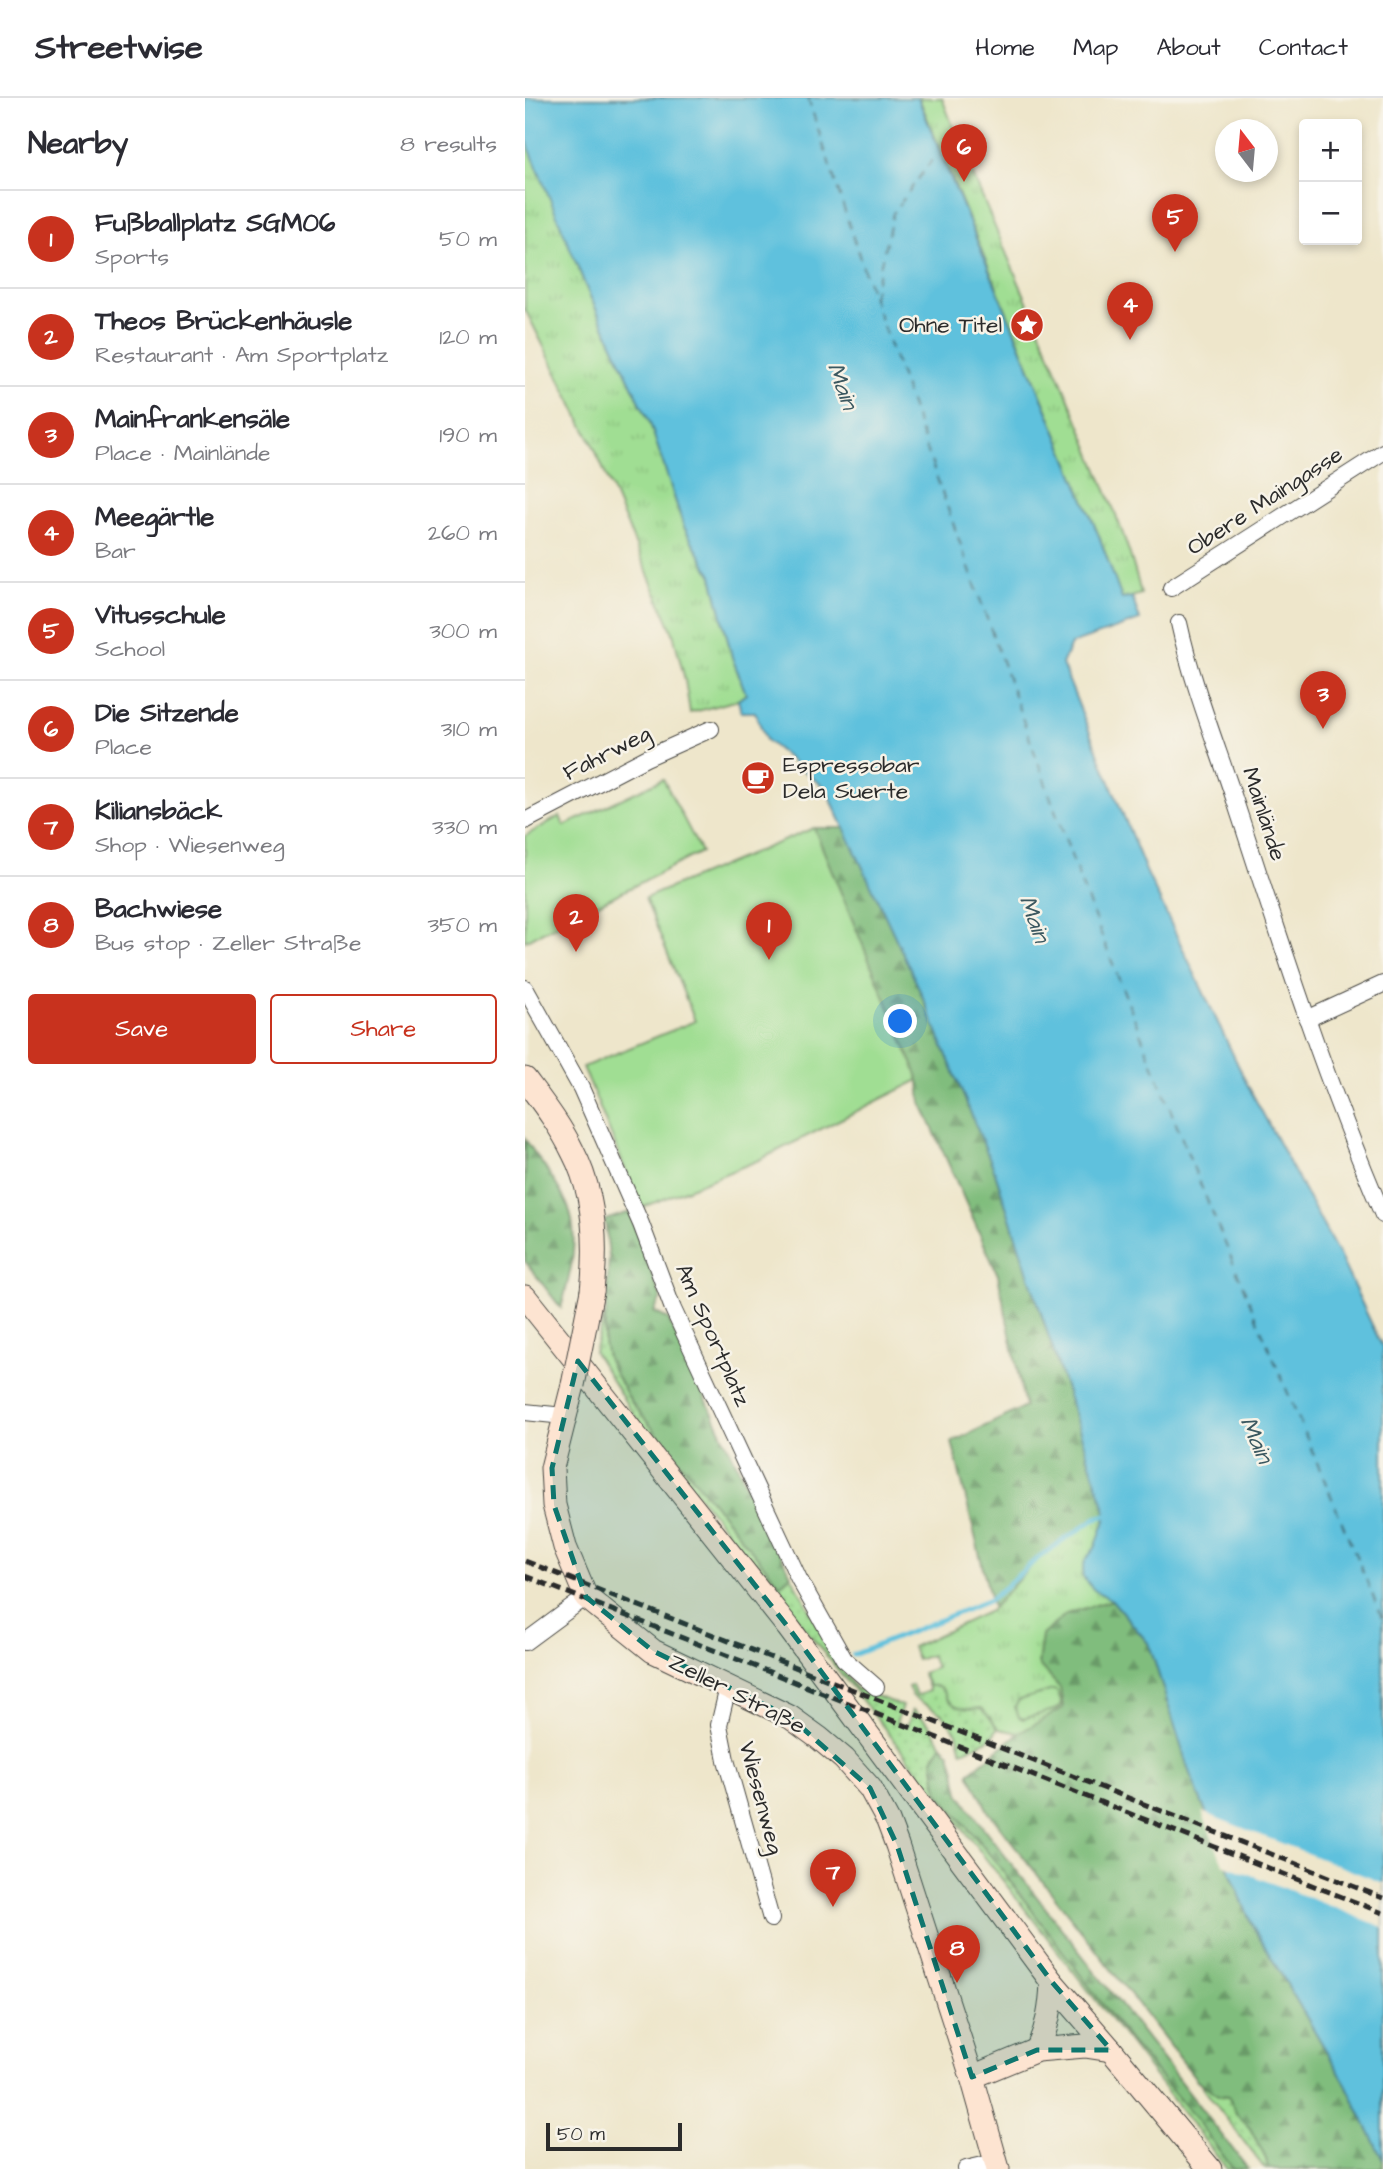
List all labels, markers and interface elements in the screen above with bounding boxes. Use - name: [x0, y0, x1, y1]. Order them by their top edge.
- text: Streetwise: [35, 25, 203, 71]
- text: Home: [975, 31, 1035, 65]
- text: Map: [1073, 31, 1118, 65]
- text: About: [1156, 31, 1221, 65]
- text: Contact: [1259, 31, 1348, 65]
- north arrow: [1215, 119, 1278, 182]
- map controls: [1299, 119, 1362, 245]
- button: +: [1299, 119, 1362, 182]
- text: Nearby: [28, 123, 128, 165]
- pin: 6: [941, 124, 987, 182]
- text: 8 results: [400, 128, 497, 160]
- button: −: [1299, 182, 1362, 245]
- pin: 5: [1152, 194, 1198, 252]
- text: Fußballplatz SGM06: [95, 205, 335, 241]
- text: 1: [50, 223, 52, 255]
- text: 50 m: [439, 223, 497, 255]
- text: Sports: [95, 241, 169, 273]
- pin: 4: [1107, 282, 1153, 340]
- text: Theos Brückenhäusle: [95, 303, 352, 339]
- place icon: Ohne Titel: [1008, 306, 1046, 344]
- place label: Ohne Titel: [899, 309, 1002, 341]
- text: 2: [44, 321, 58, 353]
- text: 120 m: [439, 321, 497, 353]
- text: Restaurant · Am Sportplatz: [95, 339, 388, 371]
- water label: Main: [818, 358, 867, 416]
- text: Mainfrankensäle: [95, 401, 290, 437]
- text: 3: [45, 419, 57, 451]
- text: 190 m: [439, 419, 497, 451]
- text: Place · Mainlände: [95, 437, 270, 469]
- street label: Obere Maingasse: [1181, 439, 1350, 564]
- text: Meegärtle: [95, 499, 214, 535]
- text: 4: [43, 517, 59, 549]
- text: 260 m: [428, 517, 497, 549]
- text: Bar: [95, 535, 136, 567]
- text: Vitusschule: [95, 597, 226, 633]
- text: 5: [43, 615, 59, 647]
- text: 300 m: [429, 615, 497, 647]
- text: School: [95, 633, 165, 665]
- pin: 3: [1300, 671, 1346, 729]
- text: Die Sitzende: [95, 695, 239, 731]
- text: 6: [44, 713, 58, 745]
- text: 310 m: [441, 713, 497, 745]
- street label: Fahrweg: [558, 717, 657, 790]
- text: Place: [95, 731, 152, 763]
- place label: Espressobar Dela Suerte: [783, 749, 920, 807]
- cafe icon: Espressobar Dela Suerte: [739, 759, 777, 797]
- street label: Mainlände: [1234, 763, 1294, 865]
- text: Kiliansbäck: [95, 793, 222, 829]
- text: 7: [44, 811, 58, 843]
- text: 330 m: [432, 811, 497, 843]
- text: Shop · Wiesenweg: [95, 829, 285, 861]
- text: Bachwiese: [95, 891, 222, 927]
- water label: Main: [1010, 891, 1059, 949]
- pin: 2: [553, 894, 599, 952]
- pin: 1: [746, 902, 792, 960]
- text: 8: [44, 909, 58, 941]
- text: 350 m: [427, 909, 497, 941]
- text: Bus stop · Zeller Straße: [95, 927, 361, 959]
- button: Save: [28, 994, 256, 1064]
- button: Share: [270, 994, 497, 1064]
- your location: [883, 1004, 917, 1038]
- street label: Am Sportplatz: [667, 1259, 759, 1412]
- water label: Main: [1231, 1411, 1282, 1471]
- street label: Zeller Straße: [663, 1646, 811, 1742]
- street label: Wiesenweg: [730, 1738, 791, 1859]
- pin: 7: [810, 1849, 856, 1907]
- pin: 8: [934, 1925, 980, 1983]
- scale bar: [546, 2120, 683, 2152]
- text: 50 m: [557, 2121, 605, 2148]

